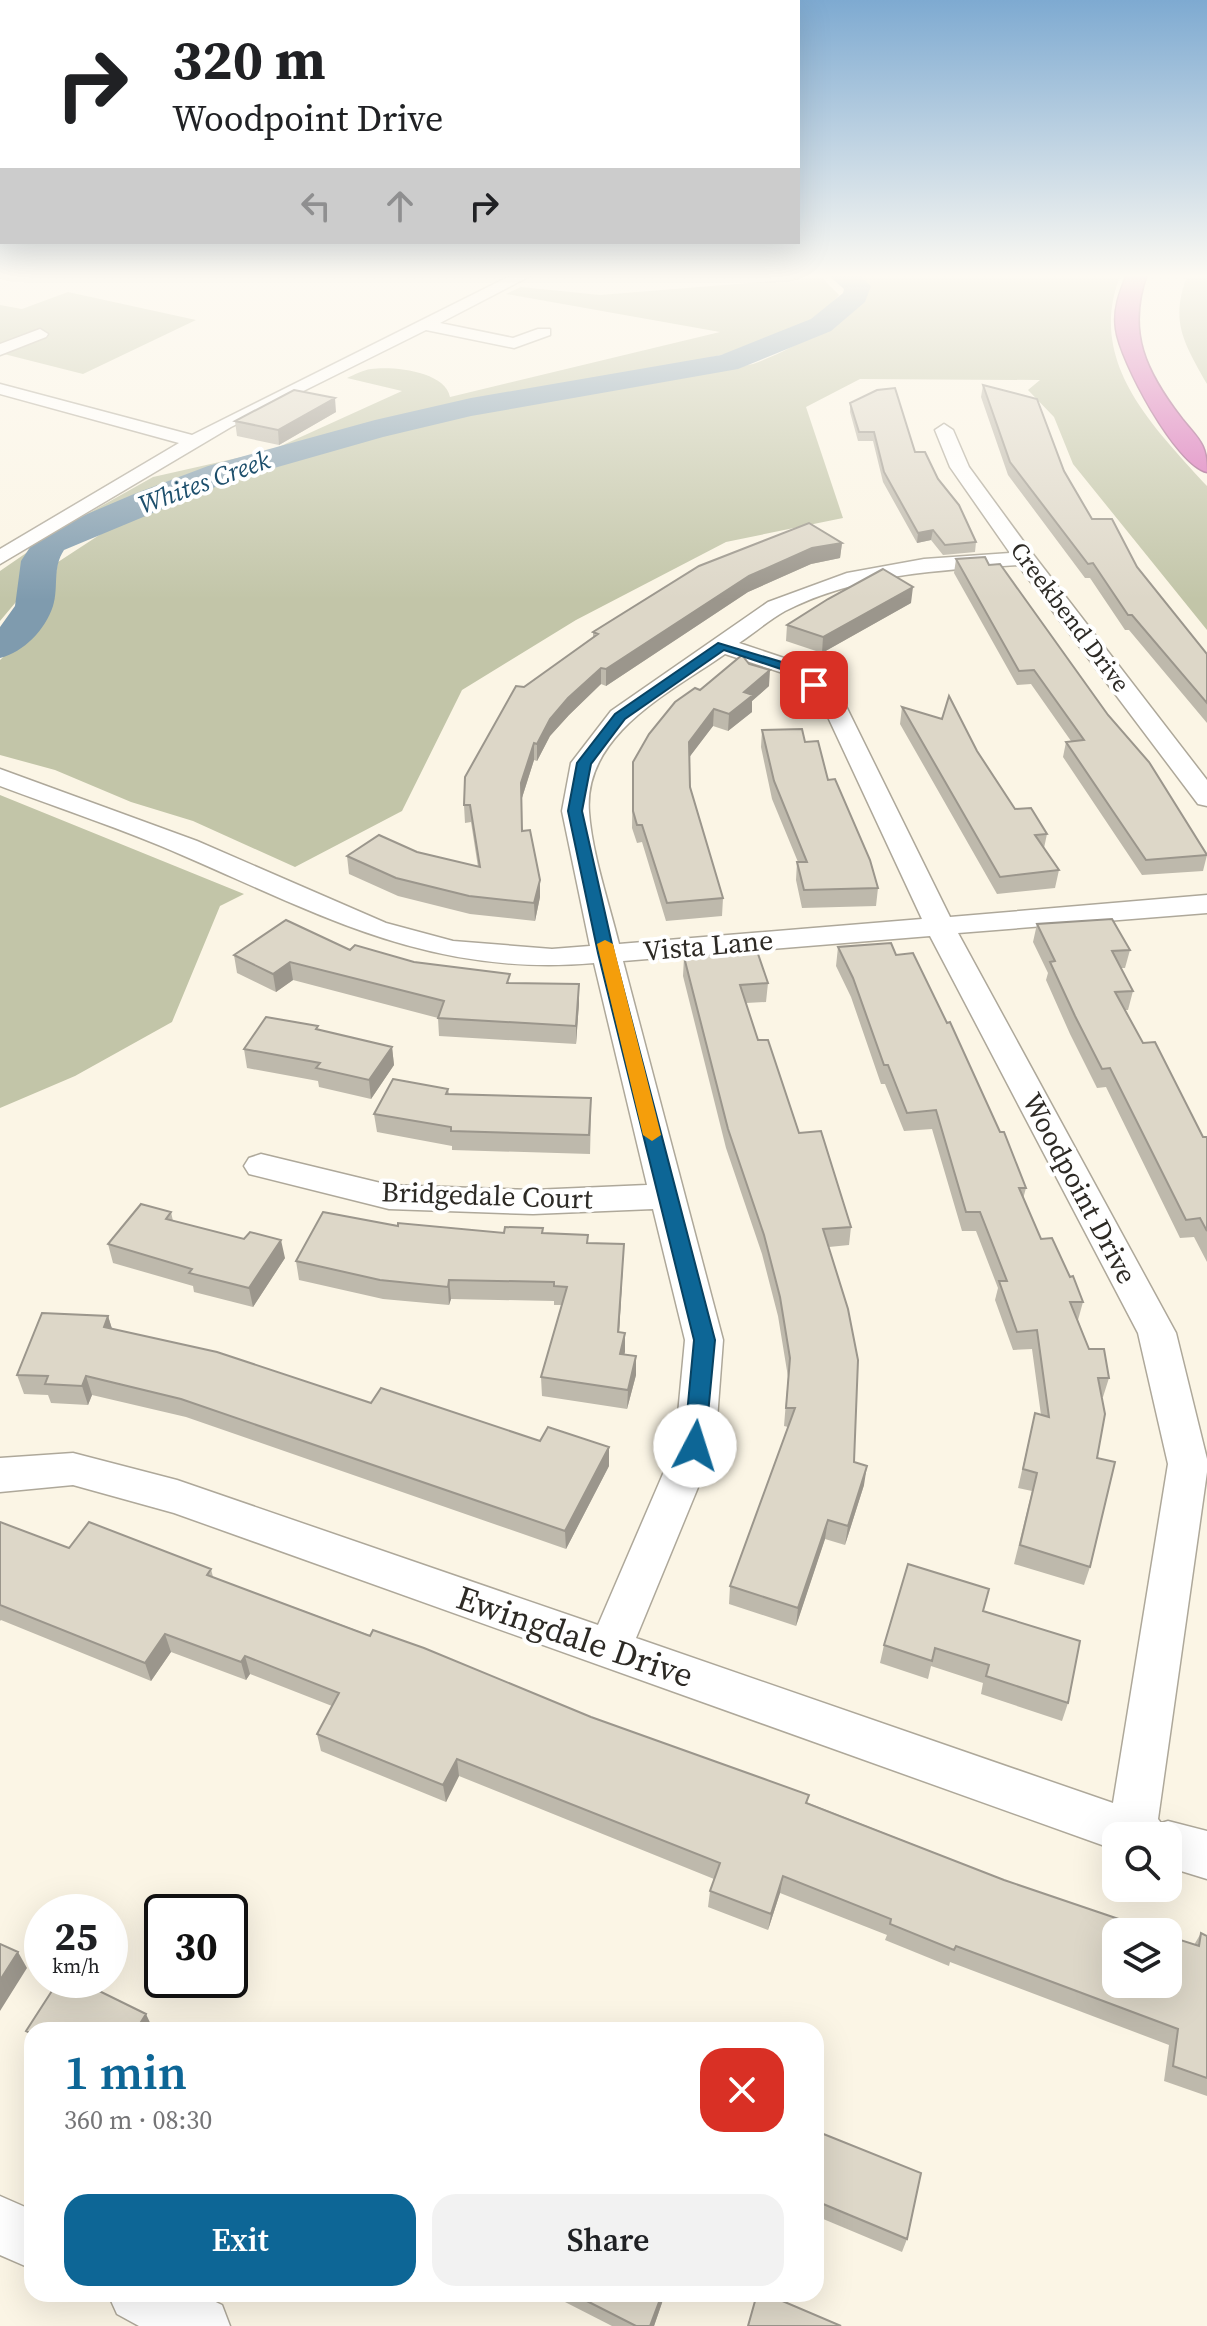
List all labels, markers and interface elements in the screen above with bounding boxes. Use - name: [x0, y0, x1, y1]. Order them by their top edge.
- text: 320 m: [172, 21, 326, 98]
- icon: right: [40, 32, 144, 136]
- text: Woodpoint Drive: [172, 94, 443, 143]
- icon: left: [294, 184, 338, 228]
- icon: ahead: [378, 184, 422, 228]
- icon: right: [462, 184, 506, 228]
- water label: Whites Creek: [133, 441, 276, 522]
- street label: Creekbend Drive: [1003, 535, 1138, 699]
- pin: [780, 651, 848, 719]
- icon: arrive: [792, 663, 836, 707]
- street label: Vista Lane: [641, 920, 775, 970]
- street label: Woodpoint Drive: [1014, 1086, 1146, 1290]
- street label: Bridgedale Court: [381, 1172, 594, 1218]
- position arrow: [653, 1404, 737, 1488]
- street label: Ewingdale Drive: [451, 1574, 699, 1698]
- map controls: [1102, 1822, 1182, 1998]
- button: search: [1102, 1822, 1182, 1902]
- speed limit sign: 30: [144, 1894, 248, 1998]
- text: 25: [54, 1909, 98, 1963]
- button: layers: [1102, 1918, 1182, 1998]
- text: km/h: [52, 1952, 100, 1980]
- text: 1 min: [64, 2039, 187, 2105]
- button: close: [700, 2048, 784, 2132]
- text: 360 m · 08:30: [64, 2102, 212, 2138]
- button: Exit: [64, 2194, 416, 2286]
- button: Share: [432, 2194, 784, 2286]

